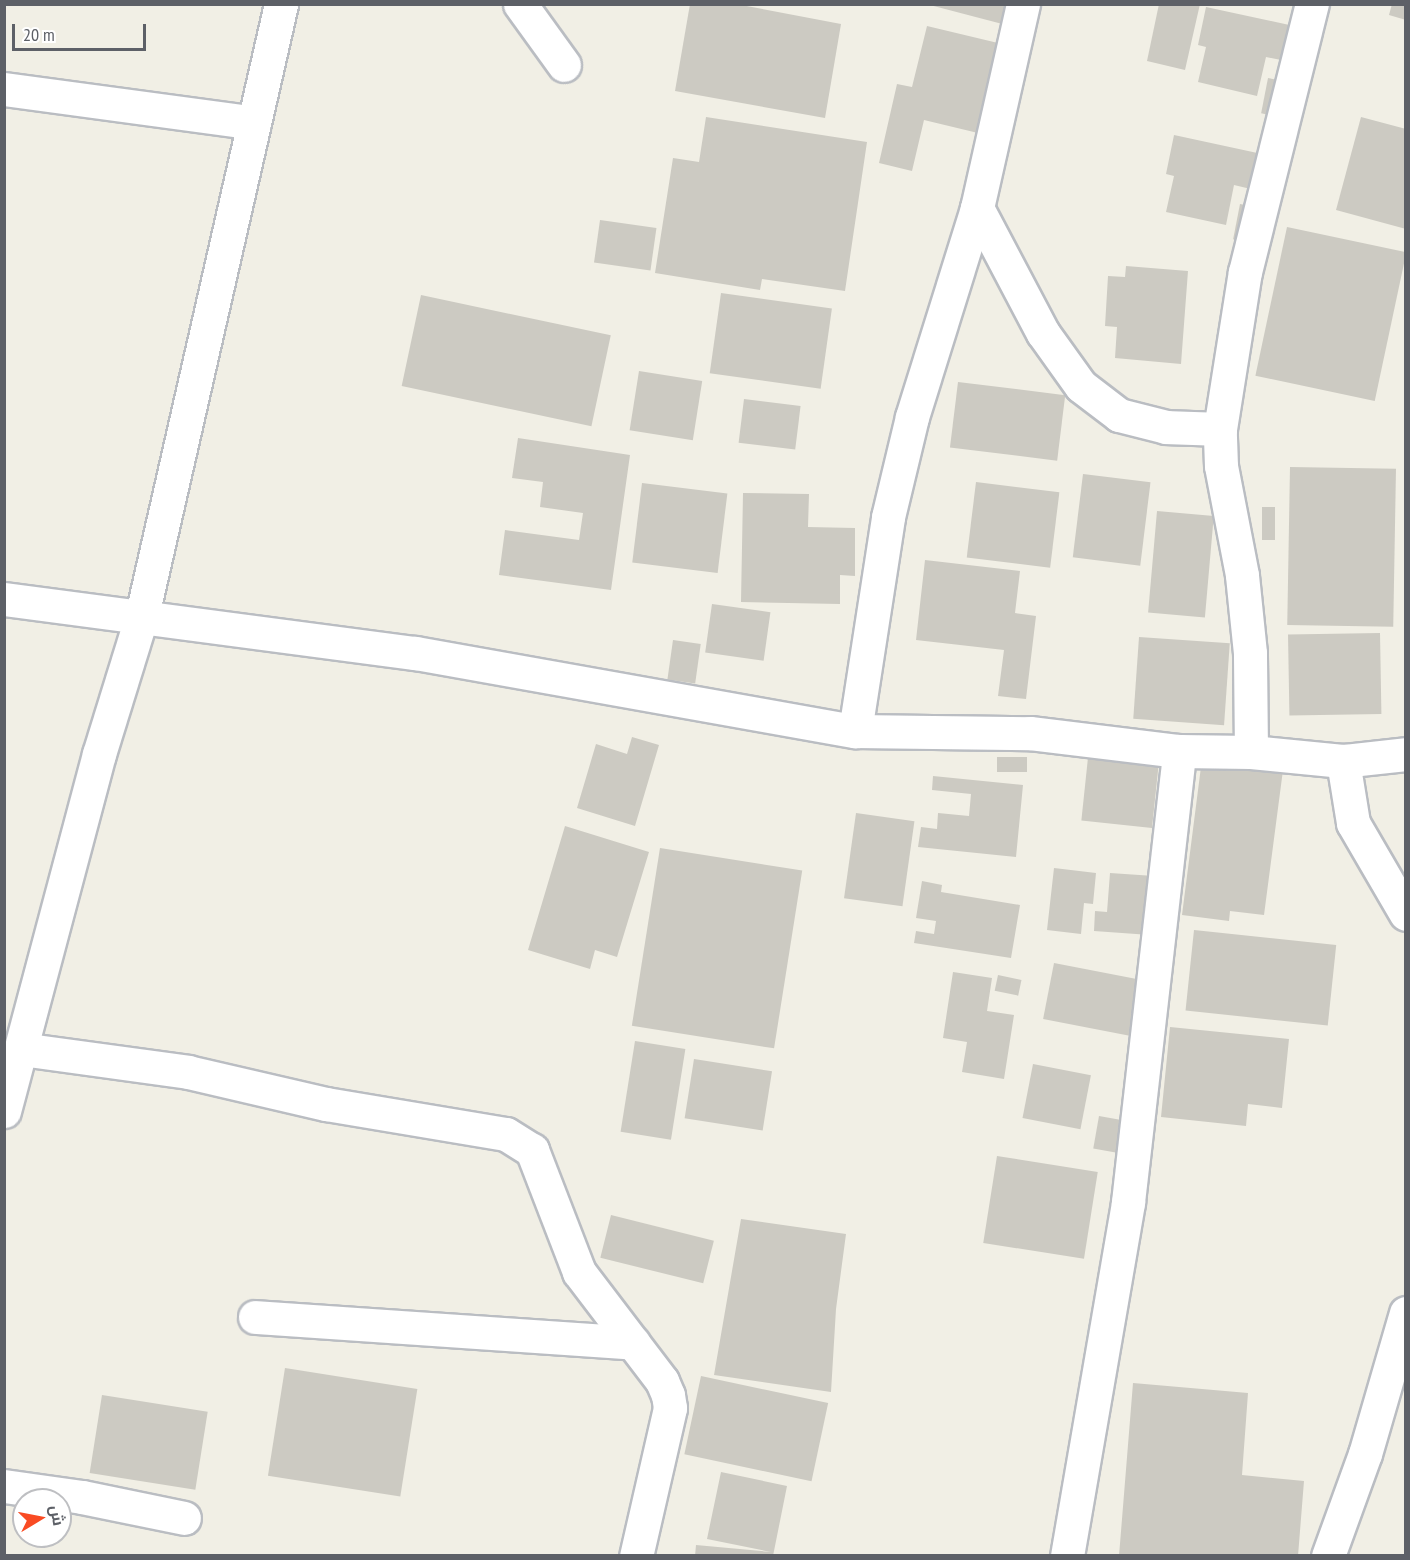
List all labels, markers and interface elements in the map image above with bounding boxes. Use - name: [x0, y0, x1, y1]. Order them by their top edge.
- scale bar: [15, 12, 148, 50]
- text: 20 m: [23, 23, 55, 46]
- north arrow: [12, 1488, 72, 1548]
- text: ش: [46, 1503, 69, 1527]

